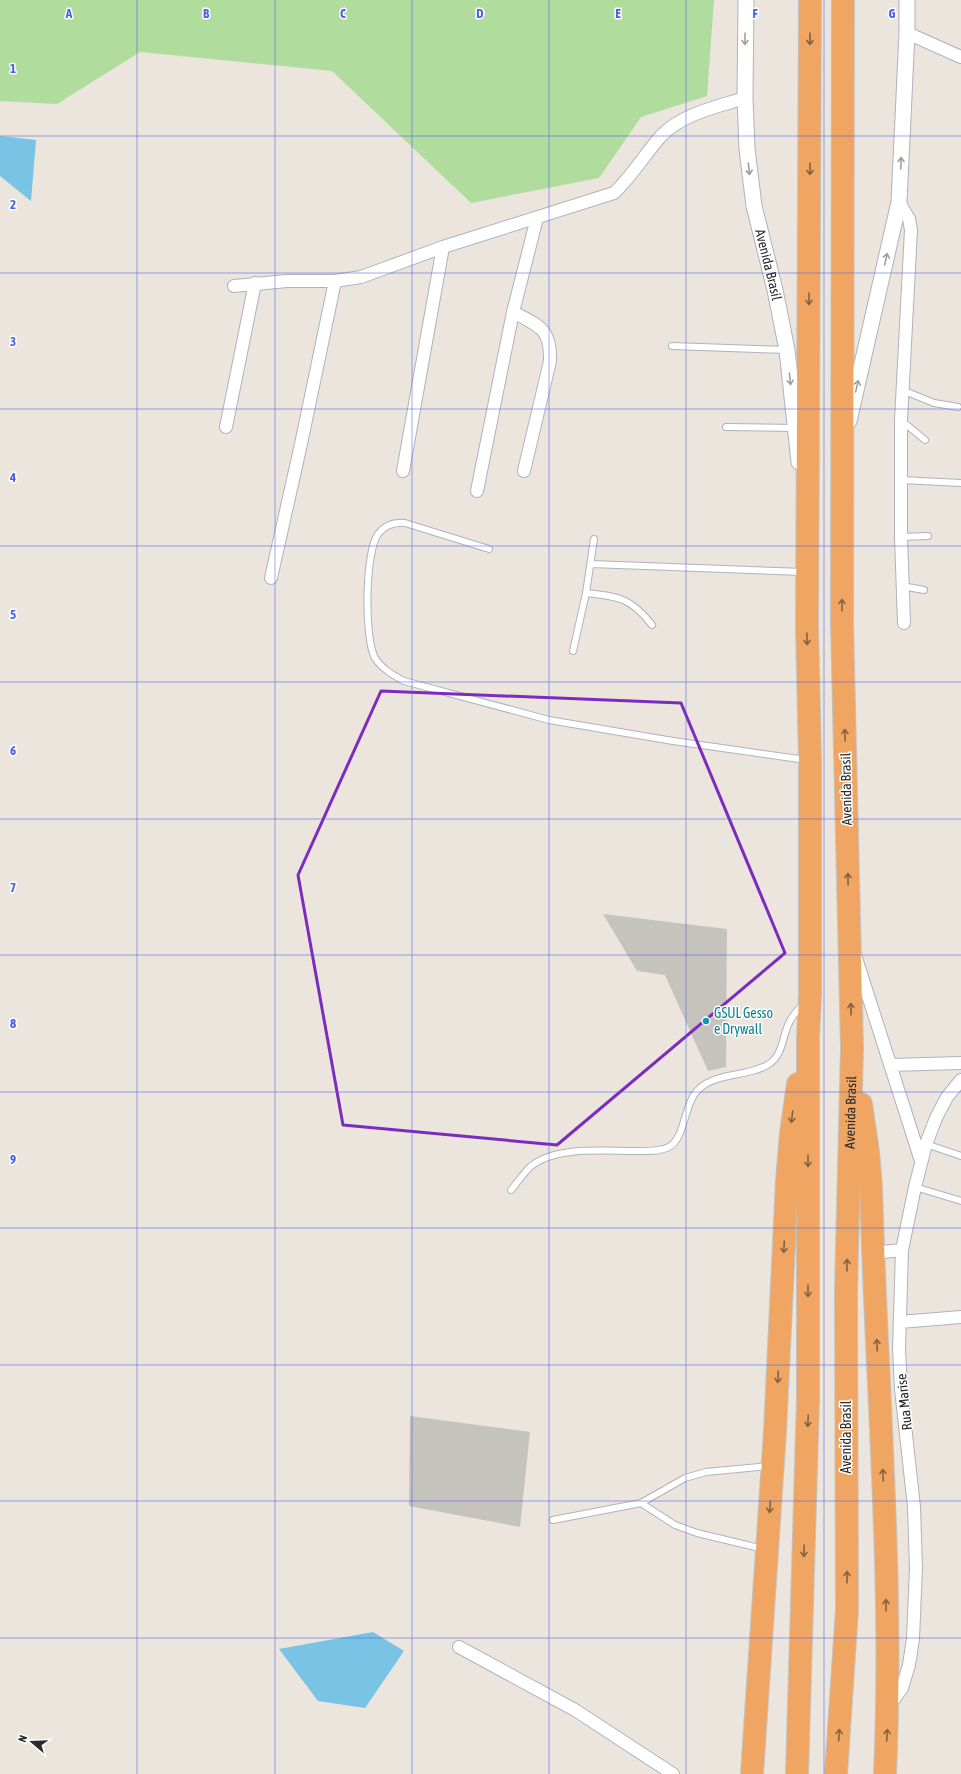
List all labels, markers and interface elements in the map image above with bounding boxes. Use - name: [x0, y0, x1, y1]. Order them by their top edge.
- text: A: [65, 6, 73, 21]
- text: B: [203, 6, 210, 21]
- text: C: [340, 6, 346, 21]
- text: D: [476, 6, 484, 21]
- text: E: [615, 6, 621, 21]
- text: F: [752, 6, 758, 21]
- text: G: [889, 6, 896, 21]
- one-way arrow: [741, 32, 749, 45]
- one-way arrow: [806, 32, 814, 45]
- text: 1: [10, 61, 16, 76]
- one-way arrow: [897, 157, 904, 170]
- one-way arrow: [745, 162, 753, 175]
- one-way arrow: [806, 162, 814, 175]
- text: 2: [10, 197, 16, 212]
- street label: Avenida Brasil: [752, 227, 785, 302]
- one-way arrow: [882, 253, 890, 266]
- one-way arrow: [805, 292, 813, 305]
- text: 3: [10, 334, 16, 349]
- one-way arrow: [786, 372, 793, 385]
- one-way arrow: [853, 380, 861, 393]
- text: 4: [9, 470, 16, 485]
- one-way arrow: [838, 599, 846, 612]
- text: 5: [10, 607, 16, 622]
- one-way arrow: [803, 632, 811, 645]
- one-way arrow: [841, 729, 849, 742]
- text: 6: [10, 743, 16, 758]
- street label: Avenida Brasil: [837, 752, 855, 826]
- one-way arrow: [844, 873, 852, 886]
- text: 7: [10, 880, 16, 895]
- one-way arrow: [847, 1003, 855, 1016]
- place label: GSUL Gesso e Drywall: [714, 1005, 773, 1037]
- text: 8: [10, 1016, 16, 1031]
- marker: GSUL Gesso e Drywall: [701, 1016, 711, 1026]
- street label: Avenida Brasil: [842, 1076, 859, 1149]
- one-way arrow: [789, 1110, 796, 1123]
- text: 9: [10, 1152, 16, 1167]
- one-way arrow: [804, 1154, 812, 1167]
- one-way arrow: [780, 1240, 788, 1253]
- one-way arrow: [843, 1259, 850, 1272]
- one-way arrow: [804, 1284, 812, 1297]
- one-way arrow: [873, 1339, 881, 1352]
- one-way arrow: [774, 1370, 782, 1383]
- street label: Rua Marise: [893, 1373, 915, 1431]
- street label: Avenida Brasil: [838, 1400, 854, 1473]
- one-way arrow: [804, 1414, 812, 1427]
- one-way arrow: [879, 1469, 887, 1482]
- one-way arrow: [767, 1500, 774, 1513]
- one-way arrow: [800, 1544, 808, 1557]
- one-way arrow: [843, 1571, 851, 1584]
- one-way arrow: [882, 1599, 890, 1612]
- north arrow: [12, 1722, 52, 1762]
- one-way arrow: [836, 1729, 843, 1742]
- one-way arrow: [883, 1729, 890, 1742]
- text: N: [16, 1734, 29, 1744]

